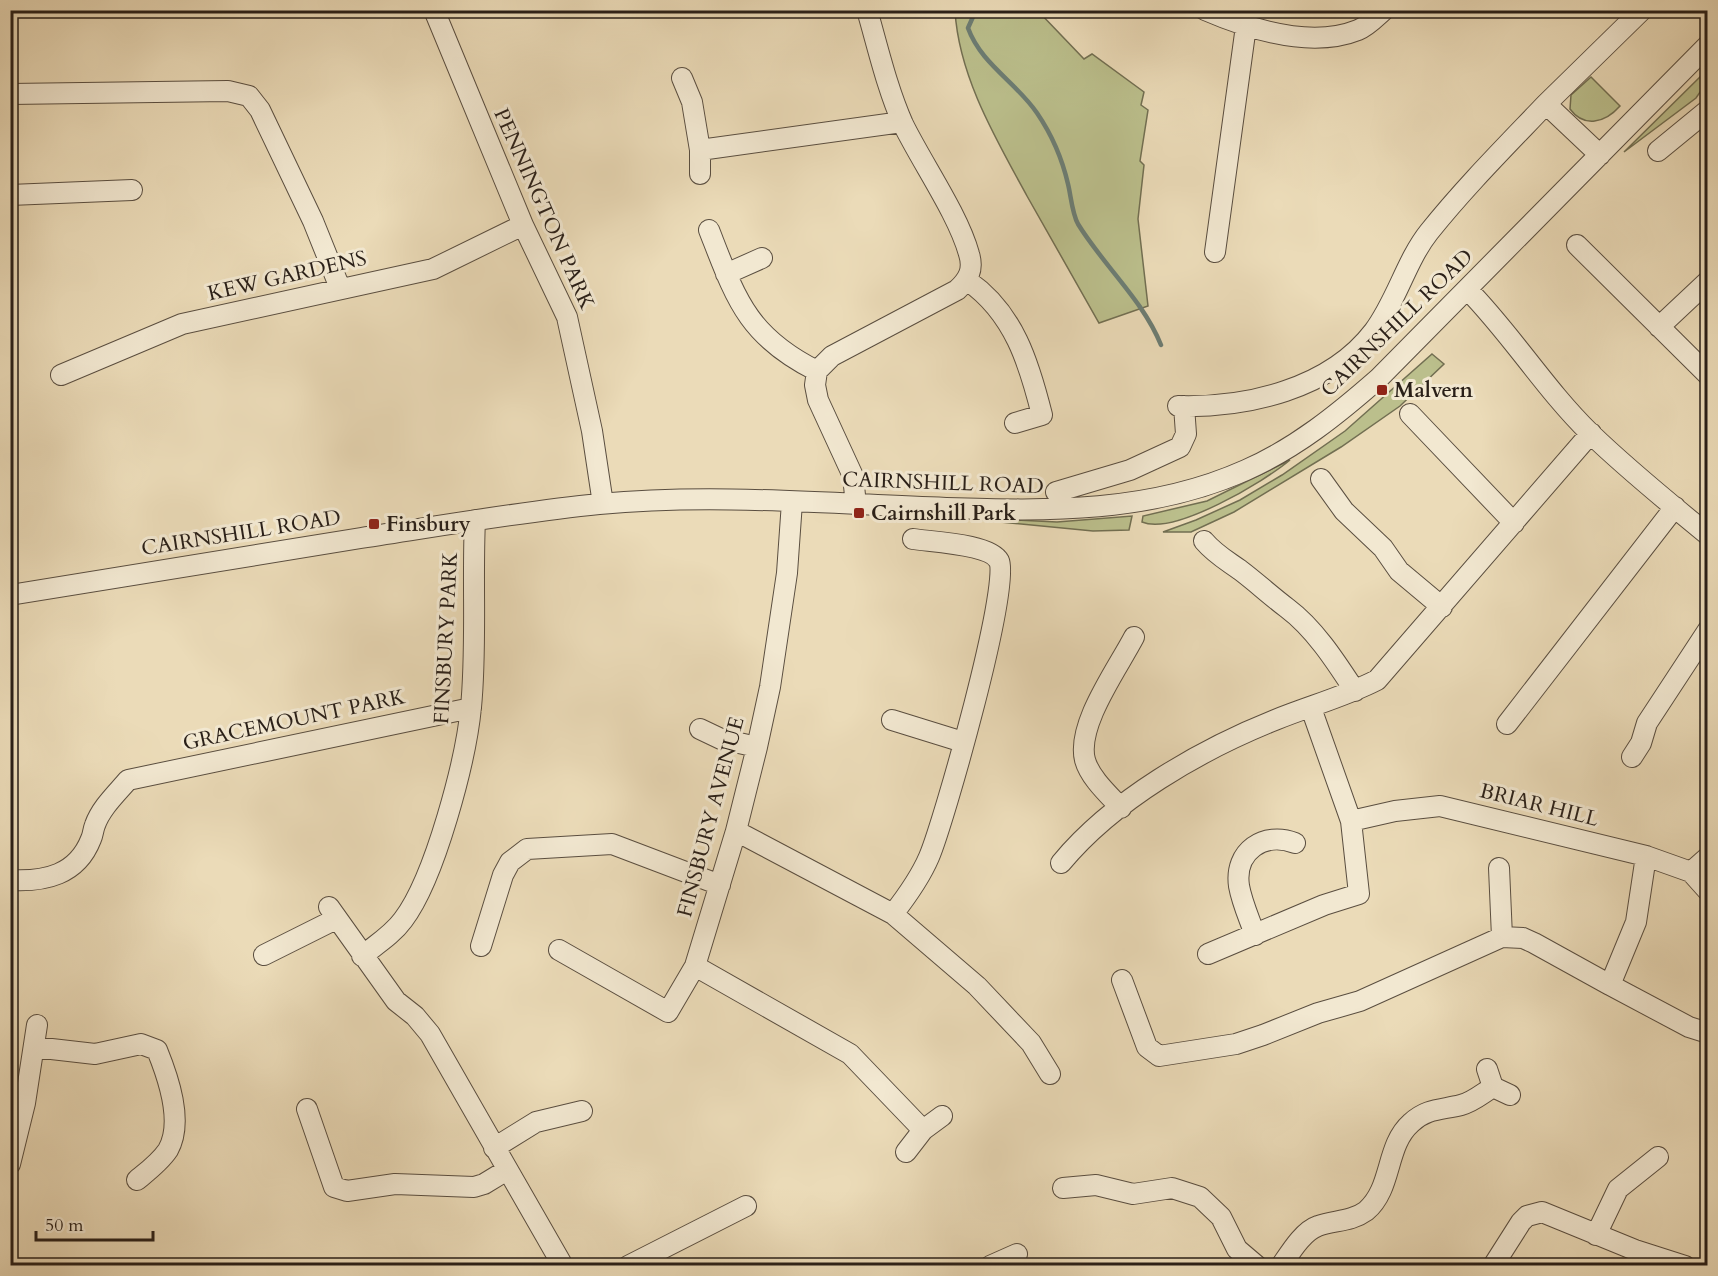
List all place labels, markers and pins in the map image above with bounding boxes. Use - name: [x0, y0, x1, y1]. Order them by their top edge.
- place label: Malvern: [1394, 376, 1474, 405]
- marker: Malvern: [1375, 383, 1389, 397]
- place label: Cairnshill Park: [871, 499, 1016, 528]
- marker: Cairnshill Park: [852, 506, 866, 520]
- place label: Finsbury: [386, 510, 471, 539]
- marker: Finsbury: [367, 517, 381, 531]

